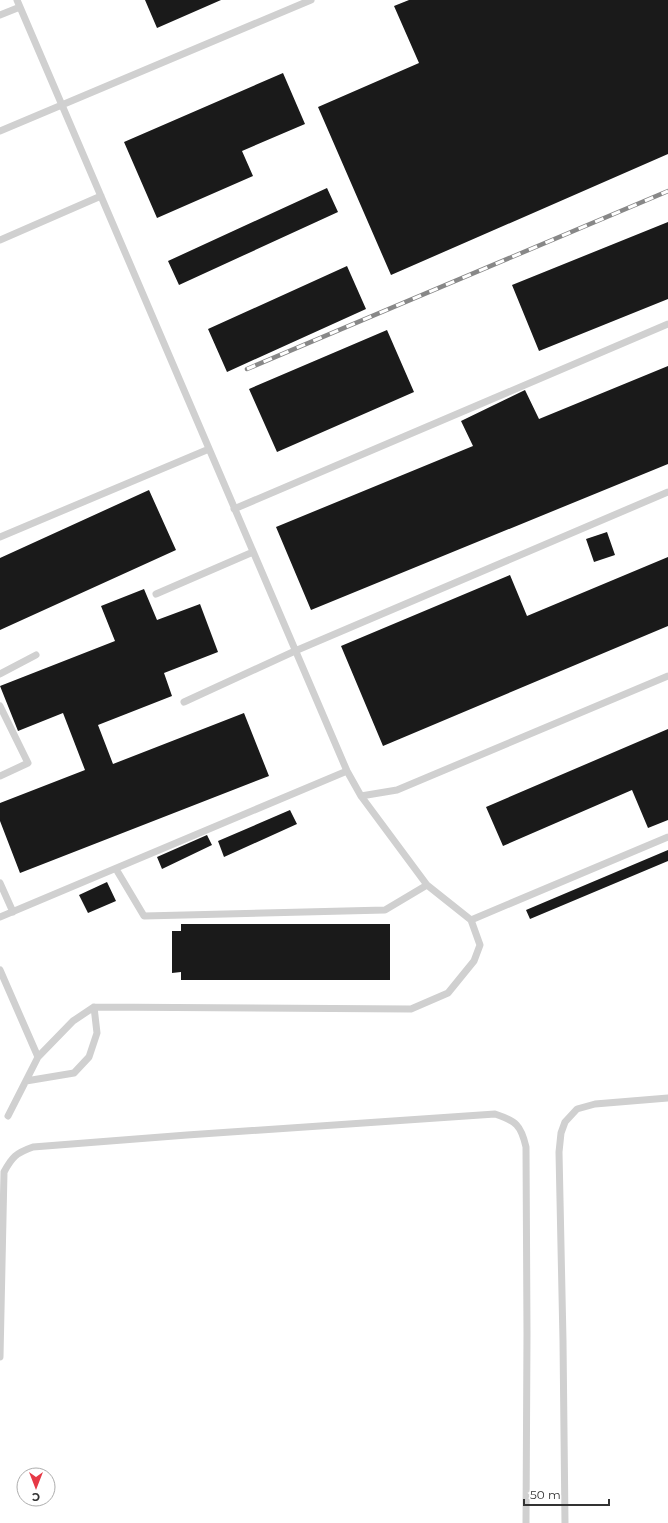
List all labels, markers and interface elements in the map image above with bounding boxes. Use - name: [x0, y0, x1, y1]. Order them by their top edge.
- north arrow: [16, 1467, 56, 1507]
- scale bar: [524, 1481, 609, 1507]
- text: 50 m: [530, 1487, 561, 1502]
- text: С: [32, 1490, 40, 1504]

